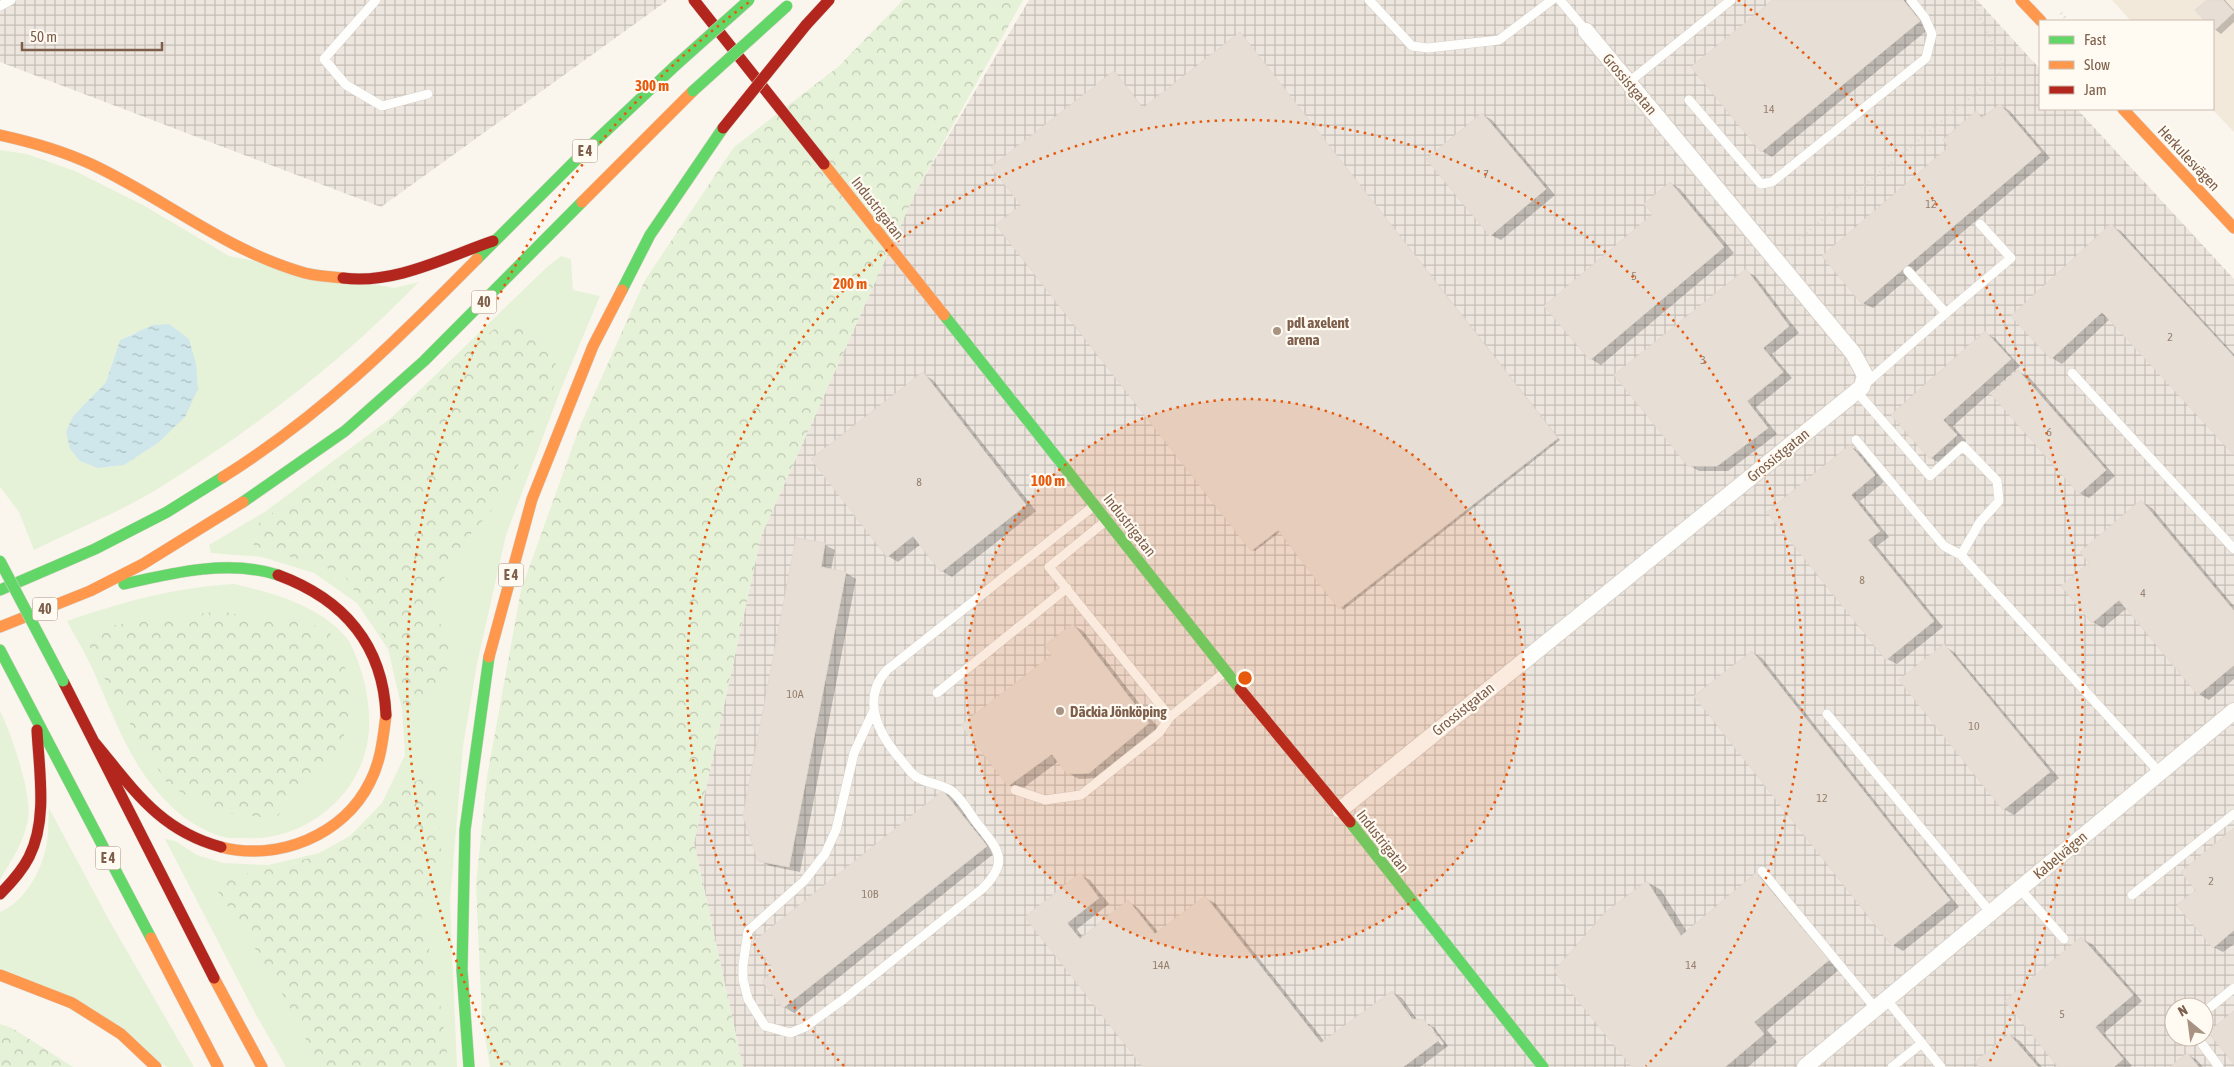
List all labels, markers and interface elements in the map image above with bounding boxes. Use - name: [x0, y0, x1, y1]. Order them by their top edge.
- scale bar: [22, 20, 162, 52]
- legend: [2039, 20, 2214, 110]
- text: 50 m: [30, 28, 57, 45]
- text: Fast: [2084, 31, 2106, 48]
- street label: Grossistgatan: [1599, 50, 1661, 118]
- text: Slow: [2084, 56, 2110, 73]
- text: 300 m: [635, 77, 669, 94]
- text: Jam: [2084, 81, 2107, 98]
- house number: 14: [1763, 102, 1775, 116]
- street label: Herkulesvägen: [2154, 122, 2224, 194]
- road number: E 4: [572, 140, 598, 162]
- house number: 7: [1483, 167, 1489, 181]
- street label: Industrigatan: [848, 173, 908, 243]
- house number: 12: [1925, 197, 1937, 211]
- house number: 5: [1631, 269, 1637, 283]
- text: 200 m: [833, 275, 867, 292]
- road number: 40: [472, 290, 496, 314]
- place label: pdl axelent arena: [1287, 314, 1350, 348]
- marker: pdl axelent arena: [1271, 325, 1283, 337]
- house number: 2: [2167, 330, 2173, 344]
- house number: 3: [1700, 353, 1706, 367]
- street label: Grossistgatan: [1744, 425, 1812, 485]
- house number: 6: [2046, 425, 2052, 439]
- text: 100 m: [1031, 472, 1065, 489]
- house number: 8: [916, 475, 922, 489]
- street label: Industrigatan: [1100, 490, 1160, 560]
- road number: E 4: [498, 564, 524, 586]
- house number: 8: [1859, 573, 1865, 587]
- house number: 4: [2140, 586, 2146, 600]
- road number: 40: [32, 598, 58, 620]
- centre of rings: [1236, 669, 1254, 687]
- street label: Grossistgatan: [1429, 679, 1497, 739]
- house number: 10A: [786, 687, 804, 701]
- place label: Däckia Jönköping: [1070, 703, 1167, 720]
- marker: Däckia Jönköping: [1054, 705, 1066, 717]
- house number: 10: [1968, 719, 1980, 733]
- house number: 12: [1816, 791, 1828, 805]
- street label: Industrigatan: [1353, 806, 1413, 876]
- street label: Kabelvägen: [2030, 828, 2090, 882]
- road number: E 4: [96, 846, 120, 870]
- house number: 2: [2208, 874, 2214, 888]
- house number: 10B: [862, 887, 879, 901]
- house number: 14A: [1152, 958, 1170, 972]
- house number: 14: [1685, 958, 1697, 972]
- north arrow: [2164, 997, 2214, 1047]
- text: N: [2175, 1002, 2190, 1020]
- house number: 5: [2059, 1007, 2065, 1021]

